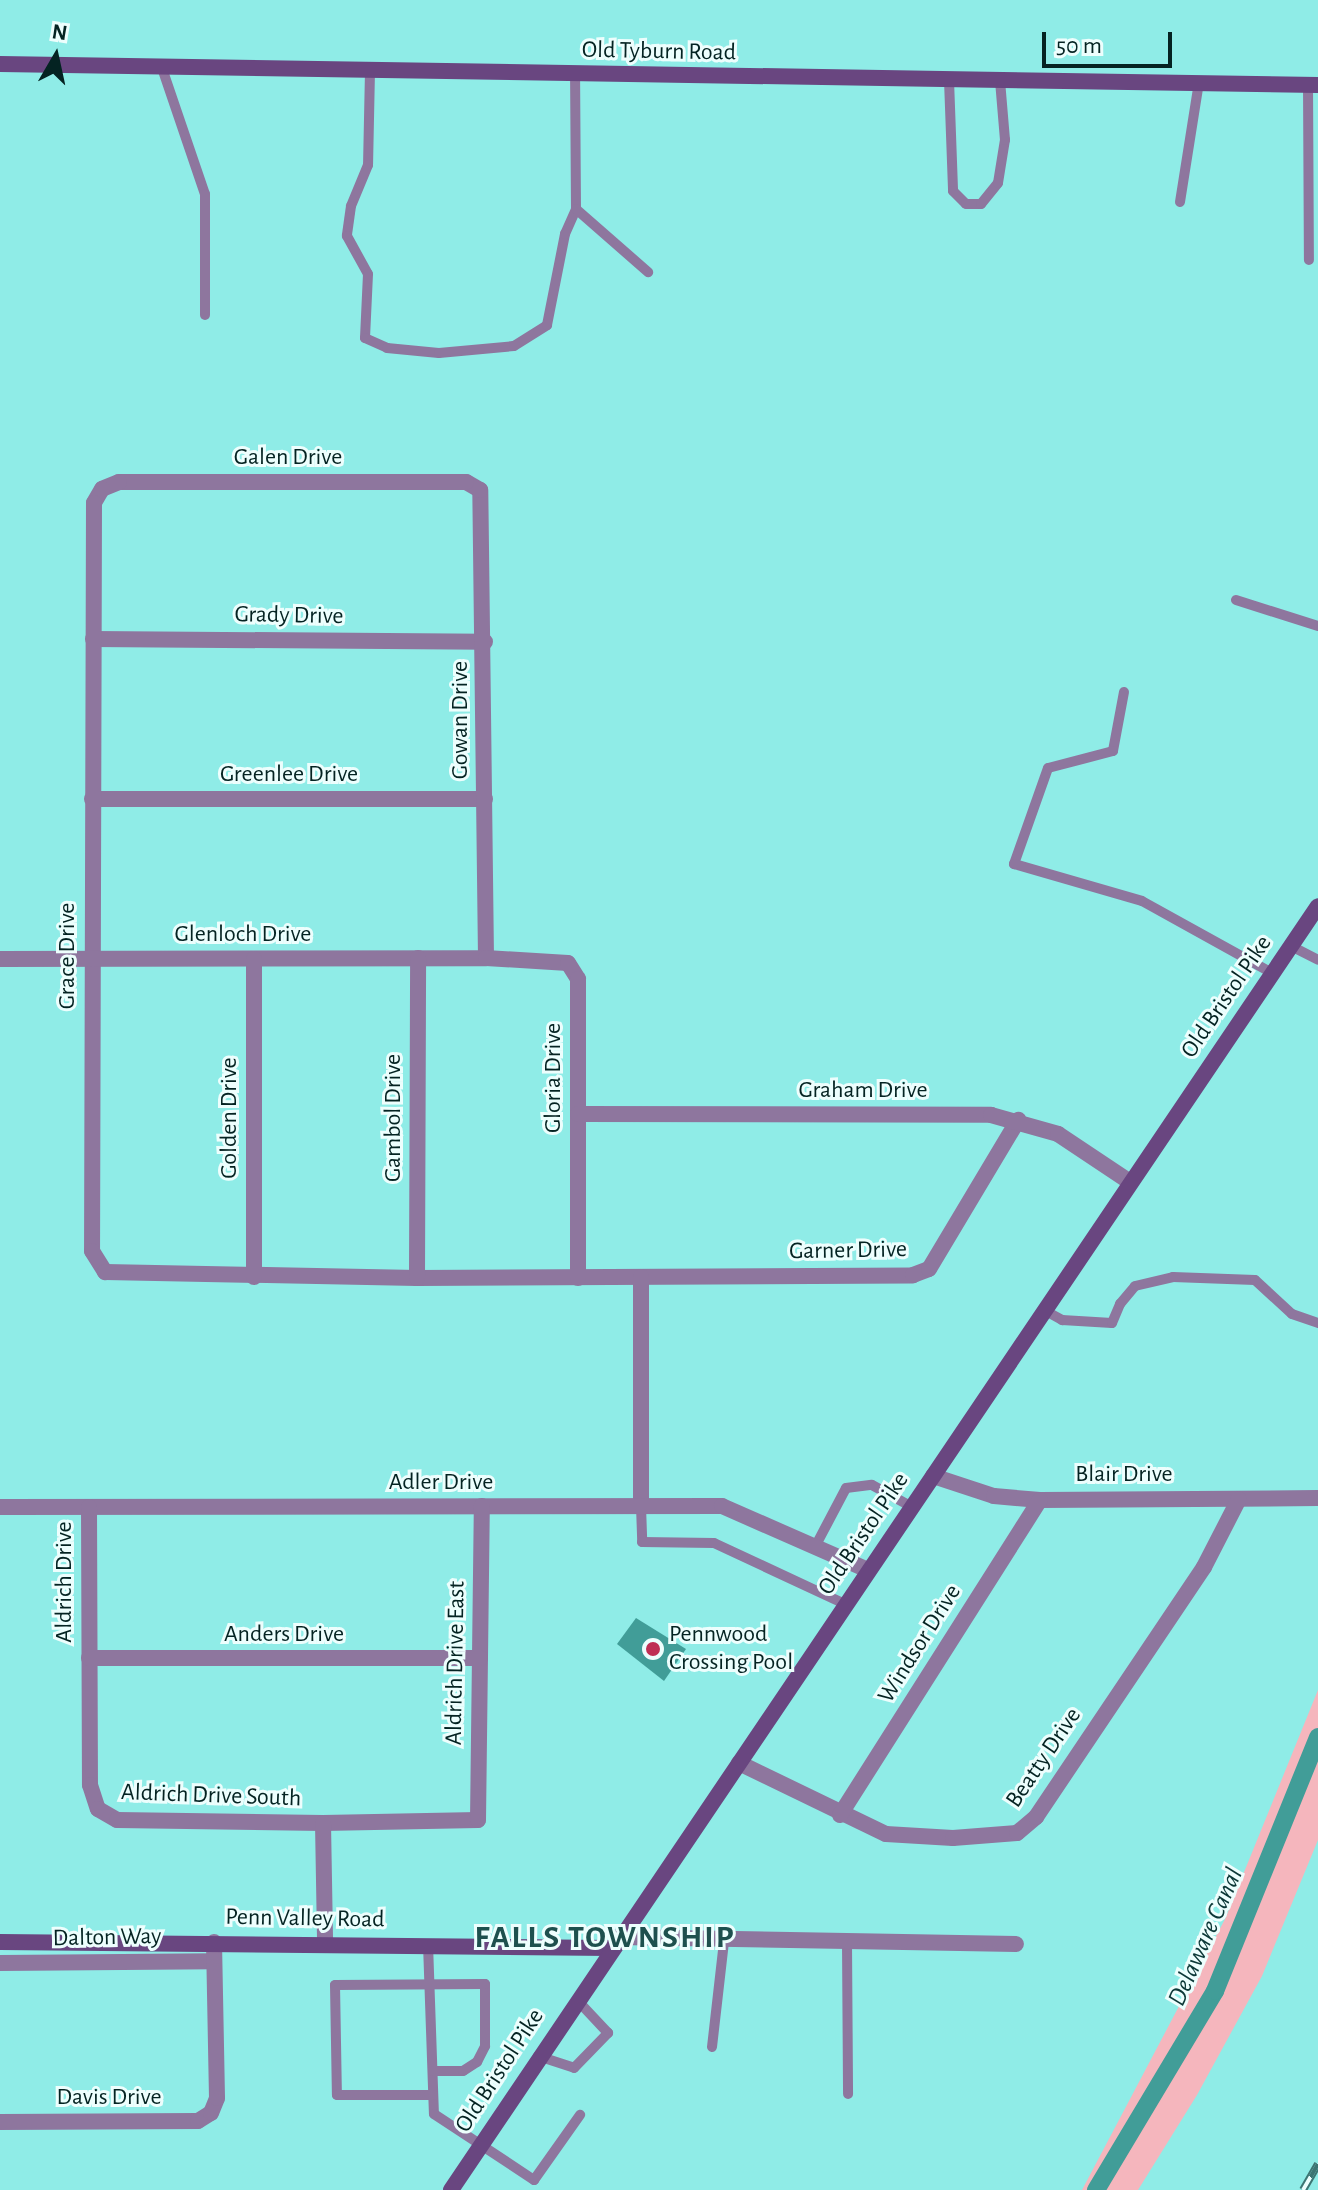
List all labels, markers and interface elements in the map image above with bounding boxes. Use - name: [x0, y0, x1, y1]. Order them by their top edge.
- north arrow: [16, 16, 96, 96]
- scale bar: [1046, 16, 1176, 66]
- text: N: [50, 20, 69, 44]
- text: 50 m: [1056, 34, 1102, 58]
- street label: Old Tyburn Road: [582, 36, 736, 68]
- street label: Galen Drive: [234, 444, 342, 472]
- street label: Grady Drive: [234, 601, 344, 631]
- street label: Gowan Drive: [447, 661, 475, 779]
- street label: Greenlee Drive: [220, 761, 358, 789]
- street label: Grace Drive: [54, 903, 82, 1009]
- street label: Glenloch Drive: [175, 921, 311, 949]
- street label: Old Bristol Pike: [1175, 930, 1279, 1064]
- street label: Gloria Drive: [540, 1023, 568, 1133]
- street label: Gambol Drive: [380, 1054, 408, 1182]
- street label: Golden Drive: [216, 1057, 244, 1179]
- street label: Graham Drive: [799, 1077, 927, 1105]
- street label: Garner Drive: [789, 1236, 907, 1266]
- street label: Blair Drive: [1075, 1461, 1173, 1489]
- street label: Old Bristol Pike: [812, 1467, 916, 1601]
- street label: Adler Drive: [389, 1469, 493, 1497]
- street label: Aldrich Drive: [51, 1521, 79, 1643]
- street label: Windsor Drive: [872, 1580, 968, 1708]
- street label: Aldrich Drive East: [440, 1581, 472, 1745]
- street label: Anders Drive: [224, 1621, 344, 1649]
- place label: Pennwood Crossing Pool: [669, 1621, 793, 1677]
- marker: Pennwood Crossing Pool: [644, 1640, 662, 1658]
- street label: Beatty Drive: [1000, 1703, 1088, 1813]
- street label: Aldrich Drive South: [120, 1778, 302, 1814]
- water label: Delaware Canal: [1162, 1863, 1250, 2011]
- street label: Penn Valley Road: [225, 1903, 385, 1935]
- district label: FALLS TOWNSHIP: [475, 1918, 735, 1956]
- street label: Dalton Way: [52, 1923, 162, 1953]
- street label: Old Bristol Pike: [449, 2004, 551, 2138]
- street label: Davis Drive: [57, 2084, 161, 2112]

